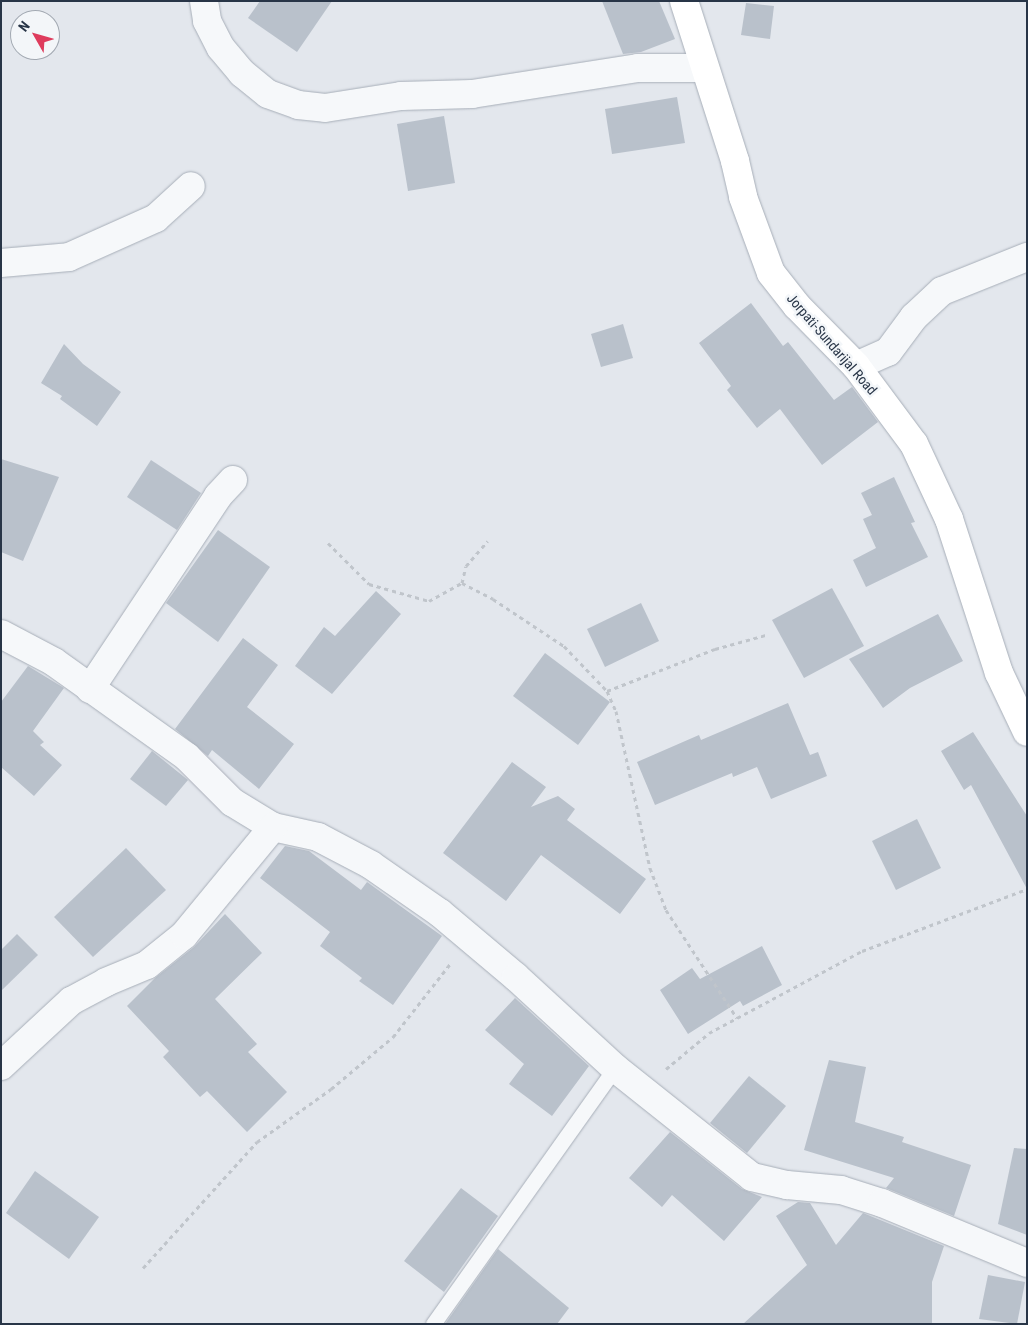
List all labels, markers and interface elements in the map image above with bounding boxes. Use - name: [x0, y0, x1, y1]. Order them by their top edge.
- north arrow: [10, 10, 60, 60]
- text: N: [15, 18, 33, 35]
- street label: Jorpati-Sundarijal Road: [783, 290, 881, 398]

